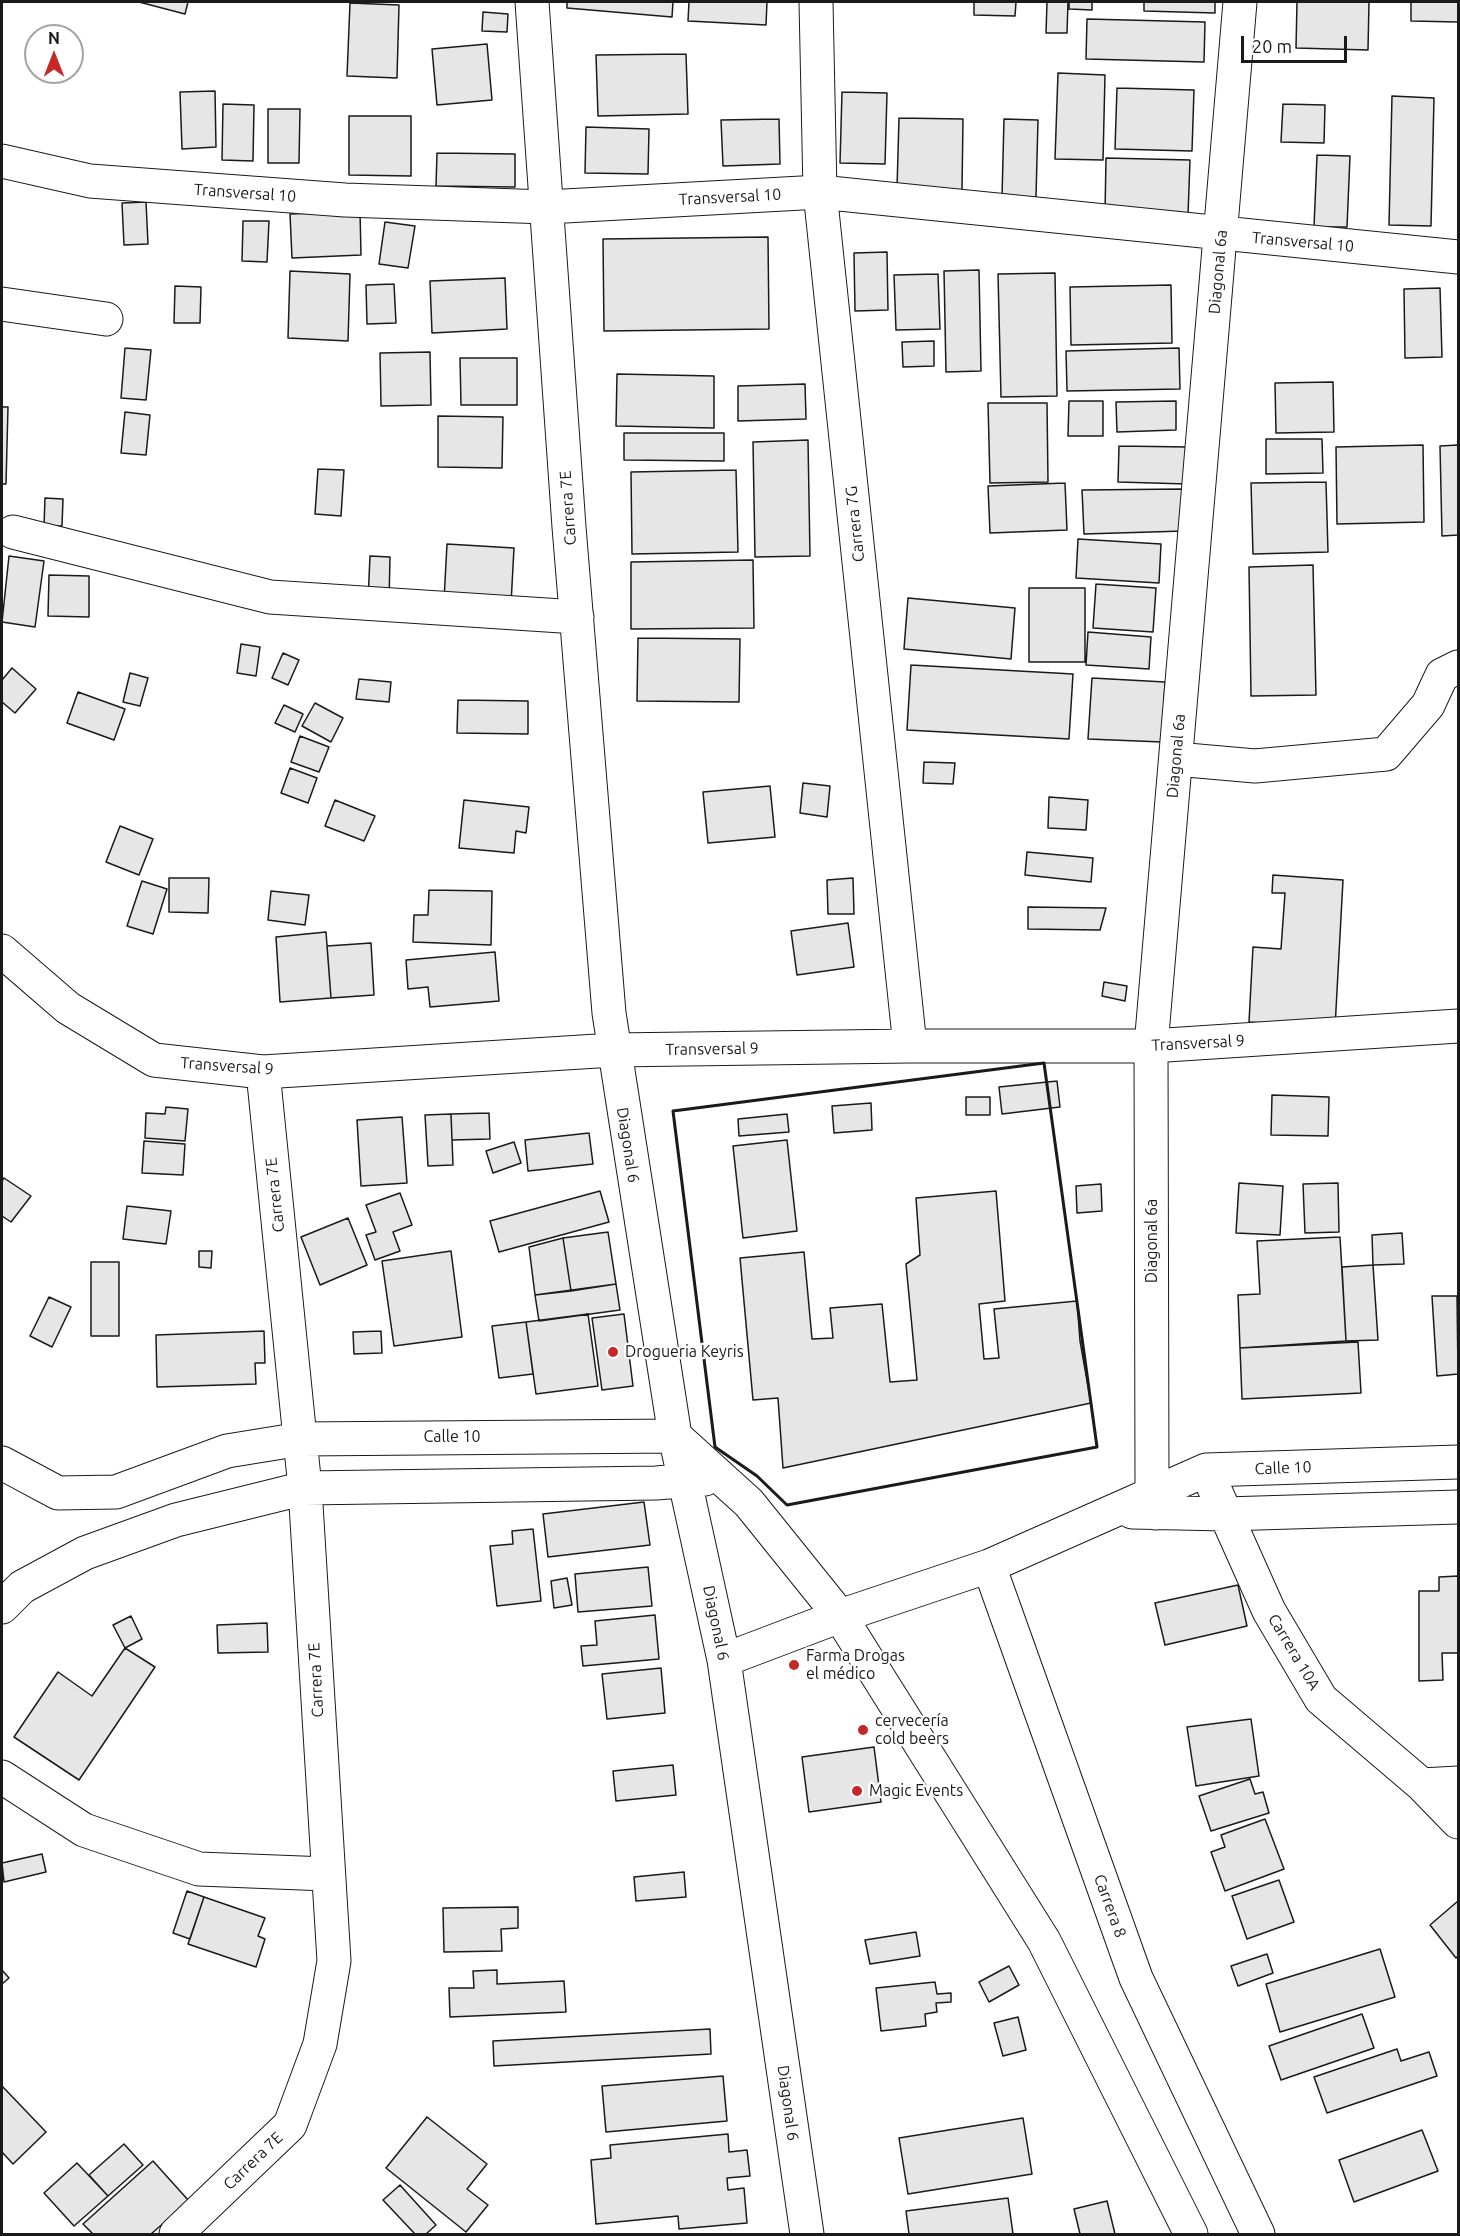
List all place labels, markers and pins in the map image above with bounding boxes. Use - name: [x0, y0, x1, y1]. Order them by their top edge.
- place label: Drogueria Keyris: [625, 1342, 744, 1362]
- marker: Drogueria Keyris: [606, 1345, 620, 1359]
- place label: Farma Drogas el médico: [806, 1646, 905, 1684]
- marker: Farma Drogas el médico: [787, 1658, 801, 1672]
- place label: cervecería cold beers: [875, 1711, 949, 1749]
- marker: cervecería cold beers: [856, 1723, 870, 1737]
- place label: Magic Events: [869, 1781, 963, 1801]
- marker: Magic Events: [850, 1784, 864, 1798]

